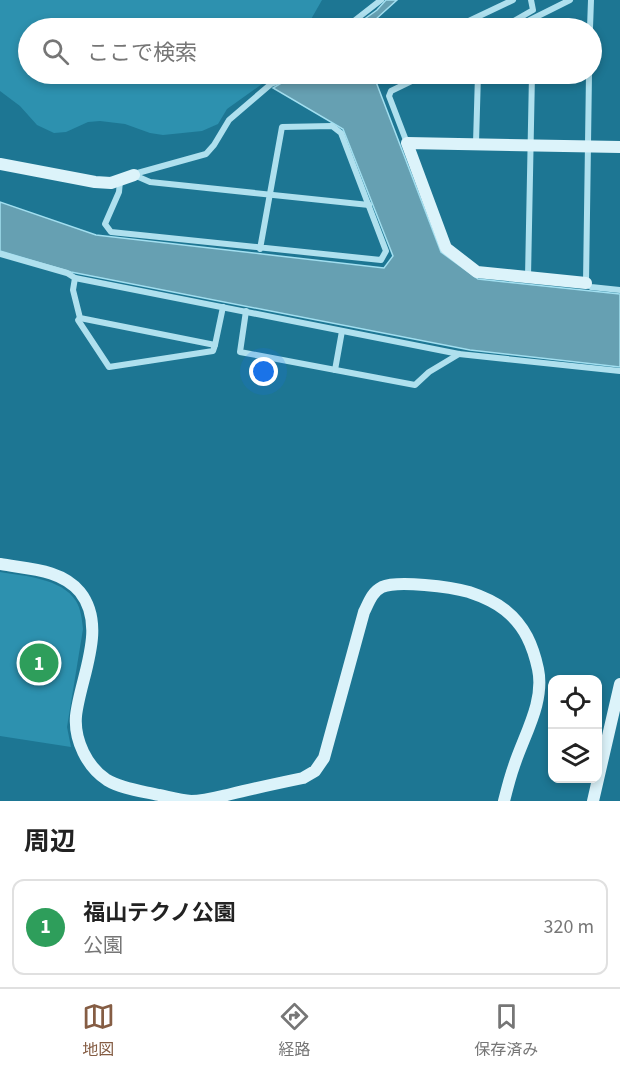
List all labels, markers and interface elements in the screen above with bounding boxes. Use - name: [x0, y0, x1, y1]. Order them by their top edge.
- search box: [18, 18, 602, 84]
- icon: search: [39, 35, 72, 68]
- text: ここで検索: [87, 37, 197, 69]
- your location: [249, 357, 278, 386]
- pin: 1: [20, 640, 58, 686]
- map controls: [548, 675, 602, 783]
- button: locate: [548, 675, 602, 729]
- button: layers: [548, 729, 602, 783]
- text: 周辺: [24, 823, 76, 860]
- text: 福山テクノ公園: [83, 897, 236, 929]
- text: 1: [40, 913, 51, 941]
- text: 320 m: [544, 913, 594, 941]
- text: 公園: [83, 932, 123, 960]
- tab: 地図: [82, 1000, 115, 1061]
- tab: 経路: [278, 1000, 311, 1061]
- tab: 保存済み: [474, 1000, 538, 1061]

